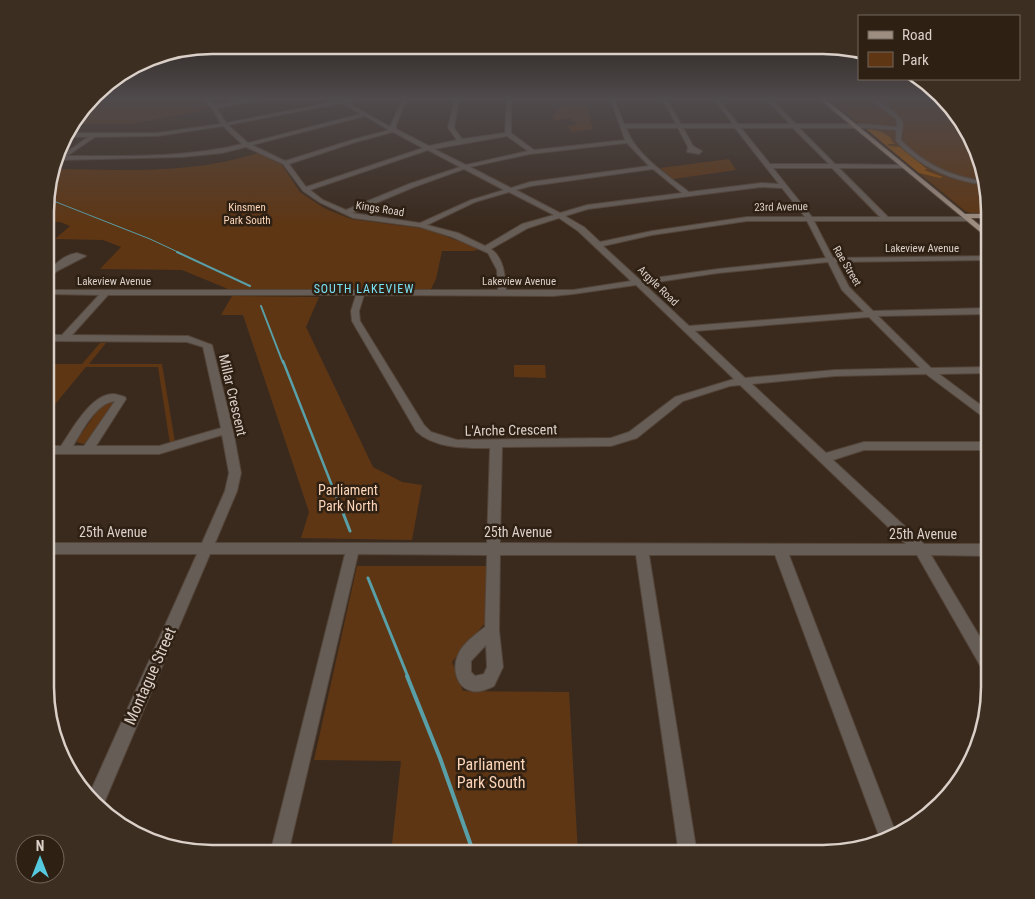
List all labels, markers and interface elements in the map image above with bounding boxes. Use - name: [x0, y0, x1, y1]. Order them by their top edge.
- legend: [858, 15, 1020, 80]
- text: Road: [902, 26, 932, 44]
- text: Park: [902, 51, 929, 69]
- street label: Kings Road: [355, 199, 405, 219]
- street label: 23rd Avenue: [754, 200, 808, 214]
- park label: Kinsmen Park South: [223, 201, 271, 227]
- street label: Lakeview Avenue: [885, 242, 959, 255]
- street label: Rae Street: [830, 244, 864, 288]
- street label: Argyle Road: [635, 263, 681, 309]
- street label: Lakeview Avenue: [77, 275, 151, 288]
- street label: Lakeview Avenue: [482, 275, 556, 288]
- district label: SOUTH LAKEVIEW: [314, 282, 414, 296]
- street label: Millar Crescent: [216, 353, 250, 437]
- street label: L'Arche Crescent: [465, 421, 557, 439]
- park label: Parliament Park North: [318, 482, 378, 514]
- street label: 25th Avenue: [79, 524, 148, 540]
- street label: 25th Avenue: [484, 524, 553, 540]
- street label: 25th Avenue: [889, 526, 958, 542]
- street label: Montague Street: [120, 624, 180, 728]
- park label: Parliament Park South: [457, 755, 525, 792]
- north arrow: [15, 834, 65, 884]
- text: N: [36, 838, 44, 854]

